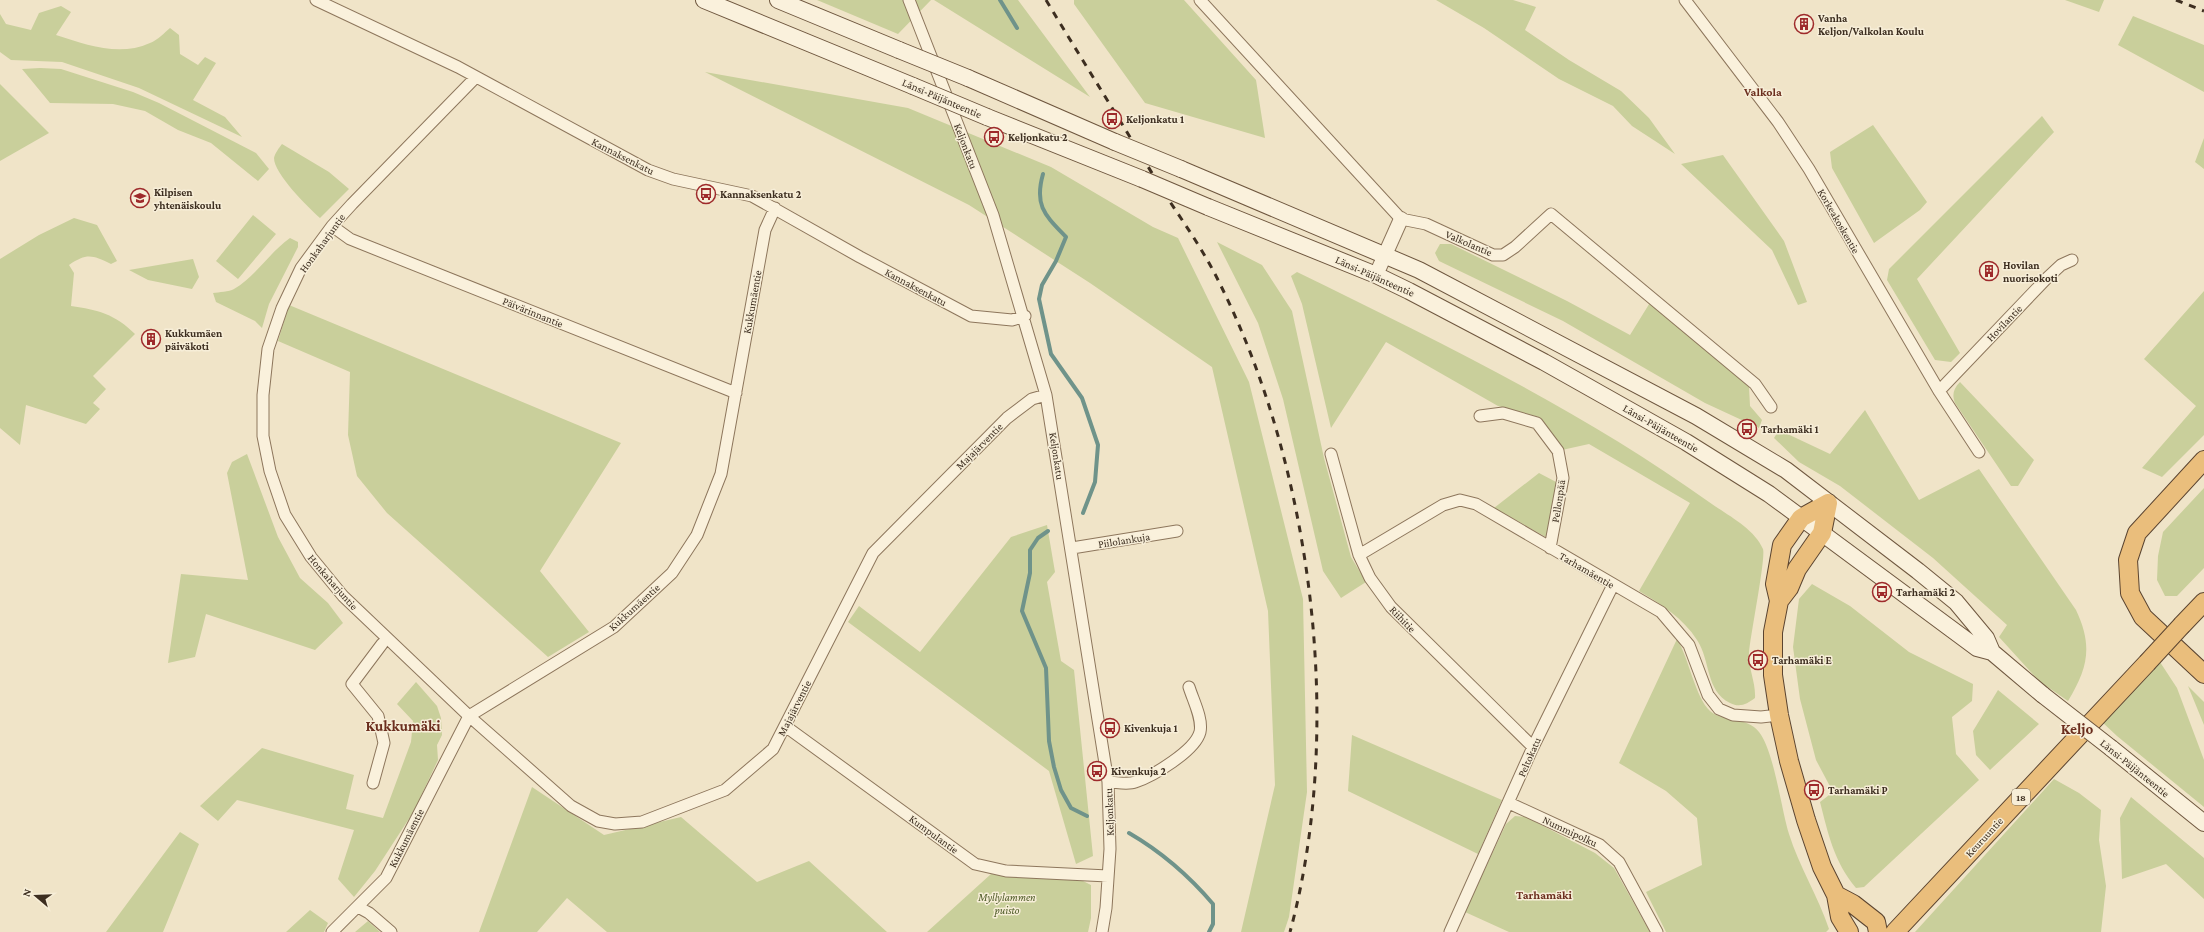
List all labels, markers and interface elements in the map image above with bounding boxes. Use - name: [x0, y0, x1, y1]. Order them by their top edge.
- place label: Vanha Keljon/Valkolan Koulu: [1817, 12, 1925, 38]
- building icon: Vanha Keljon/Valkolan Koulu: [1793, 13, 1815, 35]
- street label: Länsi-Päijänteentie: [900, 76, 984, 121]
- district label: Valkola: [1743, 85, 1782, 99]
- bus stop icon: Keljonkatu 1: [1101, 108, 1123, 130]
- place label: Keljonkatu 1: [1126, 113, 1184, 126]
- street label: Keljonkatu: [951, 122, 980, 171]
- bus stop icon: Keljonkatu 2: [983, 126, 1005, 148]
- place label: Keljonkatu 2: [1008, 131, 1068, 144]
- street label: Kannaksenkatu: [590, 135, 656, 177]
- bus stop icon: Kannaksenkatu 2: [695, 183, 717, 205]
- place label: Kilpisen yhtenäiskoulu: [153, 186, 222, 211]
- street label: Korkeakoskentie: [1816, 186, 1862, 256]
- school or university icon: Kilpisen yhtenäiskoulu: [129, 187, 151, 209]
- place label: Kannaksenkatu 2: [720, 188, 802, 200]
- street label: Honkaharjuntie: [297, 211, 348, 275]
- street label: Valkolantie: [1444, 228, 1494, 258]
- street label: Länsi-Päijänteentie: [1333, 253, 1417, 300]
- place label: Hovilan nuorisokoti: [2003, 259, 2059, 284]
- building icon: Hovilan nuorisokoti: [1978, 260, 2000, 282]
- street label: Kannaksenkatu: [883, 266, 949, 308]
- street label: Kukkumäentie: [741, 269, 764, 335]
- street label: Päivärinnantie: [501, 294, 565, 330]
- street label: Hovilantie: [1984, 302, 2024, 344]
- place label: Kukkumäen päiväkoti: [165, 327, 223, 352]
- building icon: Kukkumäen päiväkoti: [140, 328, 162, 350]
- street label: Länsi-Päijänteentie: [1621, 401, 1701, 455]
- bus stop icon: Tarhamäki 1: [1736, 418, 1758, 440]
- street label: Majajärventie: [953, 420, 1006, 472]
- place label: Tarhamäki 1: [1761, 423, 1819, 435]
- street label: Keljonkatu: [1046, 431, 1067, 481]
- street label: Pellonpää: [1549, 479, 1568, 523]
- street label: Piilolankuja: [1097, 530, 1151, 551]
- street label: Tarhamäentie: [1557, 549, 1617, 591]
- street label: Honkaharjuntie: [305, 552, 360, 613]
- street label: Kukkumäentie: [606, 581, 662, 633]
- bus stop icon: Tarhamäki 2: [1871, 581, 1893, 603]
- place label: Tarhamäki 2: [1896, 586, 1955, 598]
- street label: Riihitie: [1388, 603, 1419, 635]
- bus stop icon: Tarhamäki E: [1747, 649, 1769, 671]
- place label: Tarhamäki E: [1772, 654, 1832, 666]
- street label: Majajärventie: [775, 678, 814, 738]
- bus stop icon: Kivenkuja 1: [1099, 717, 1121, 739]
- district label: Kukkumäki: [365, 718, 441, 734]
- district label: Keljo: [2061, 721, 2094, 738]
- place label: Kivenkuja 1: [1124, 722, 1178, 735]
- street label: Peltokatu: [1515, 735, 1543, 779]
- street label: Länsi-Päijänteentie: [2097, 737, 2172, 800]
- bus stop icon: Kivenkuja 2: [1086, 760, 1108, 782]
- place label: Kivenkuja 2: [1111, 765, 1167, 778]
- bus stop icon: Tarhamäki P: [1803, 779, 1825, 801]
- place label: Tarhamäki P: [1828, 784, 1888, 796]
- street label: Keljonkatu: [1102, 788, 1117, 836]
- road number: 18: [2012, 789, 2030, 805]
- street label: Kukkumäentie: [386, 806, 426, 869]
- street label: Kumpulantie: [907, 812, 961, 857]
- street label: Nummipolku: [1540, 813, 1599, 850]
- street label: Keuruuntie: [1963, 815, 2005, 859]
- north arrow: [16, 876, 56, 916]
- text: N: [20, 887, 34, 898]
- district label: Tarhamäki: [1516, 888, 1573, 902]
- park label: Myllylammen puisto: [977, 891, 1036, 917]

